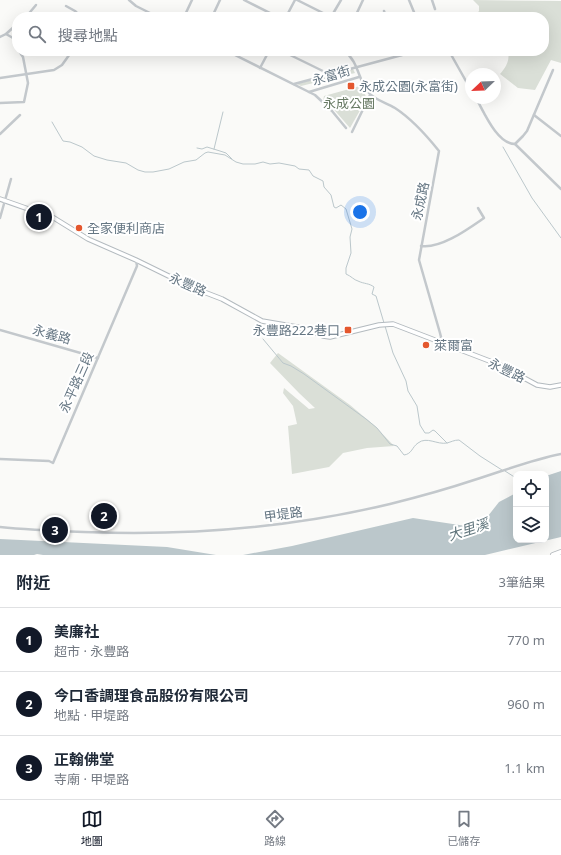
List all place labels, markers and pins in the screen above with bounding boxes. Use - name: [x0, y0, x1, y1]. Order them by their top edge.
- place label: 永成公園(永富街): [359, 77, 458, 95]
- marker: 永成公園(永富街): [346, 81, 356, 91]
- pin: 1: [26, 202, 52, 232]
- place label: 全家便利商店: [87, 219, 165, 237]
- marker: 全家便利商店: [74, 223, 84, 233]
- place label: 永豐路222巷口: [253, 321, 340, 339]
- marker: 永豐路222巷口: [343, 325, 353, 335]
- place label: 萊爾富: [434, 336, 473, 354]
- marker: 萊爾富: [421, 340, 431, 350]
- pin: 2: [91, 501, 117, 531]
- pin: 3: [42, 515, 68, 545]

